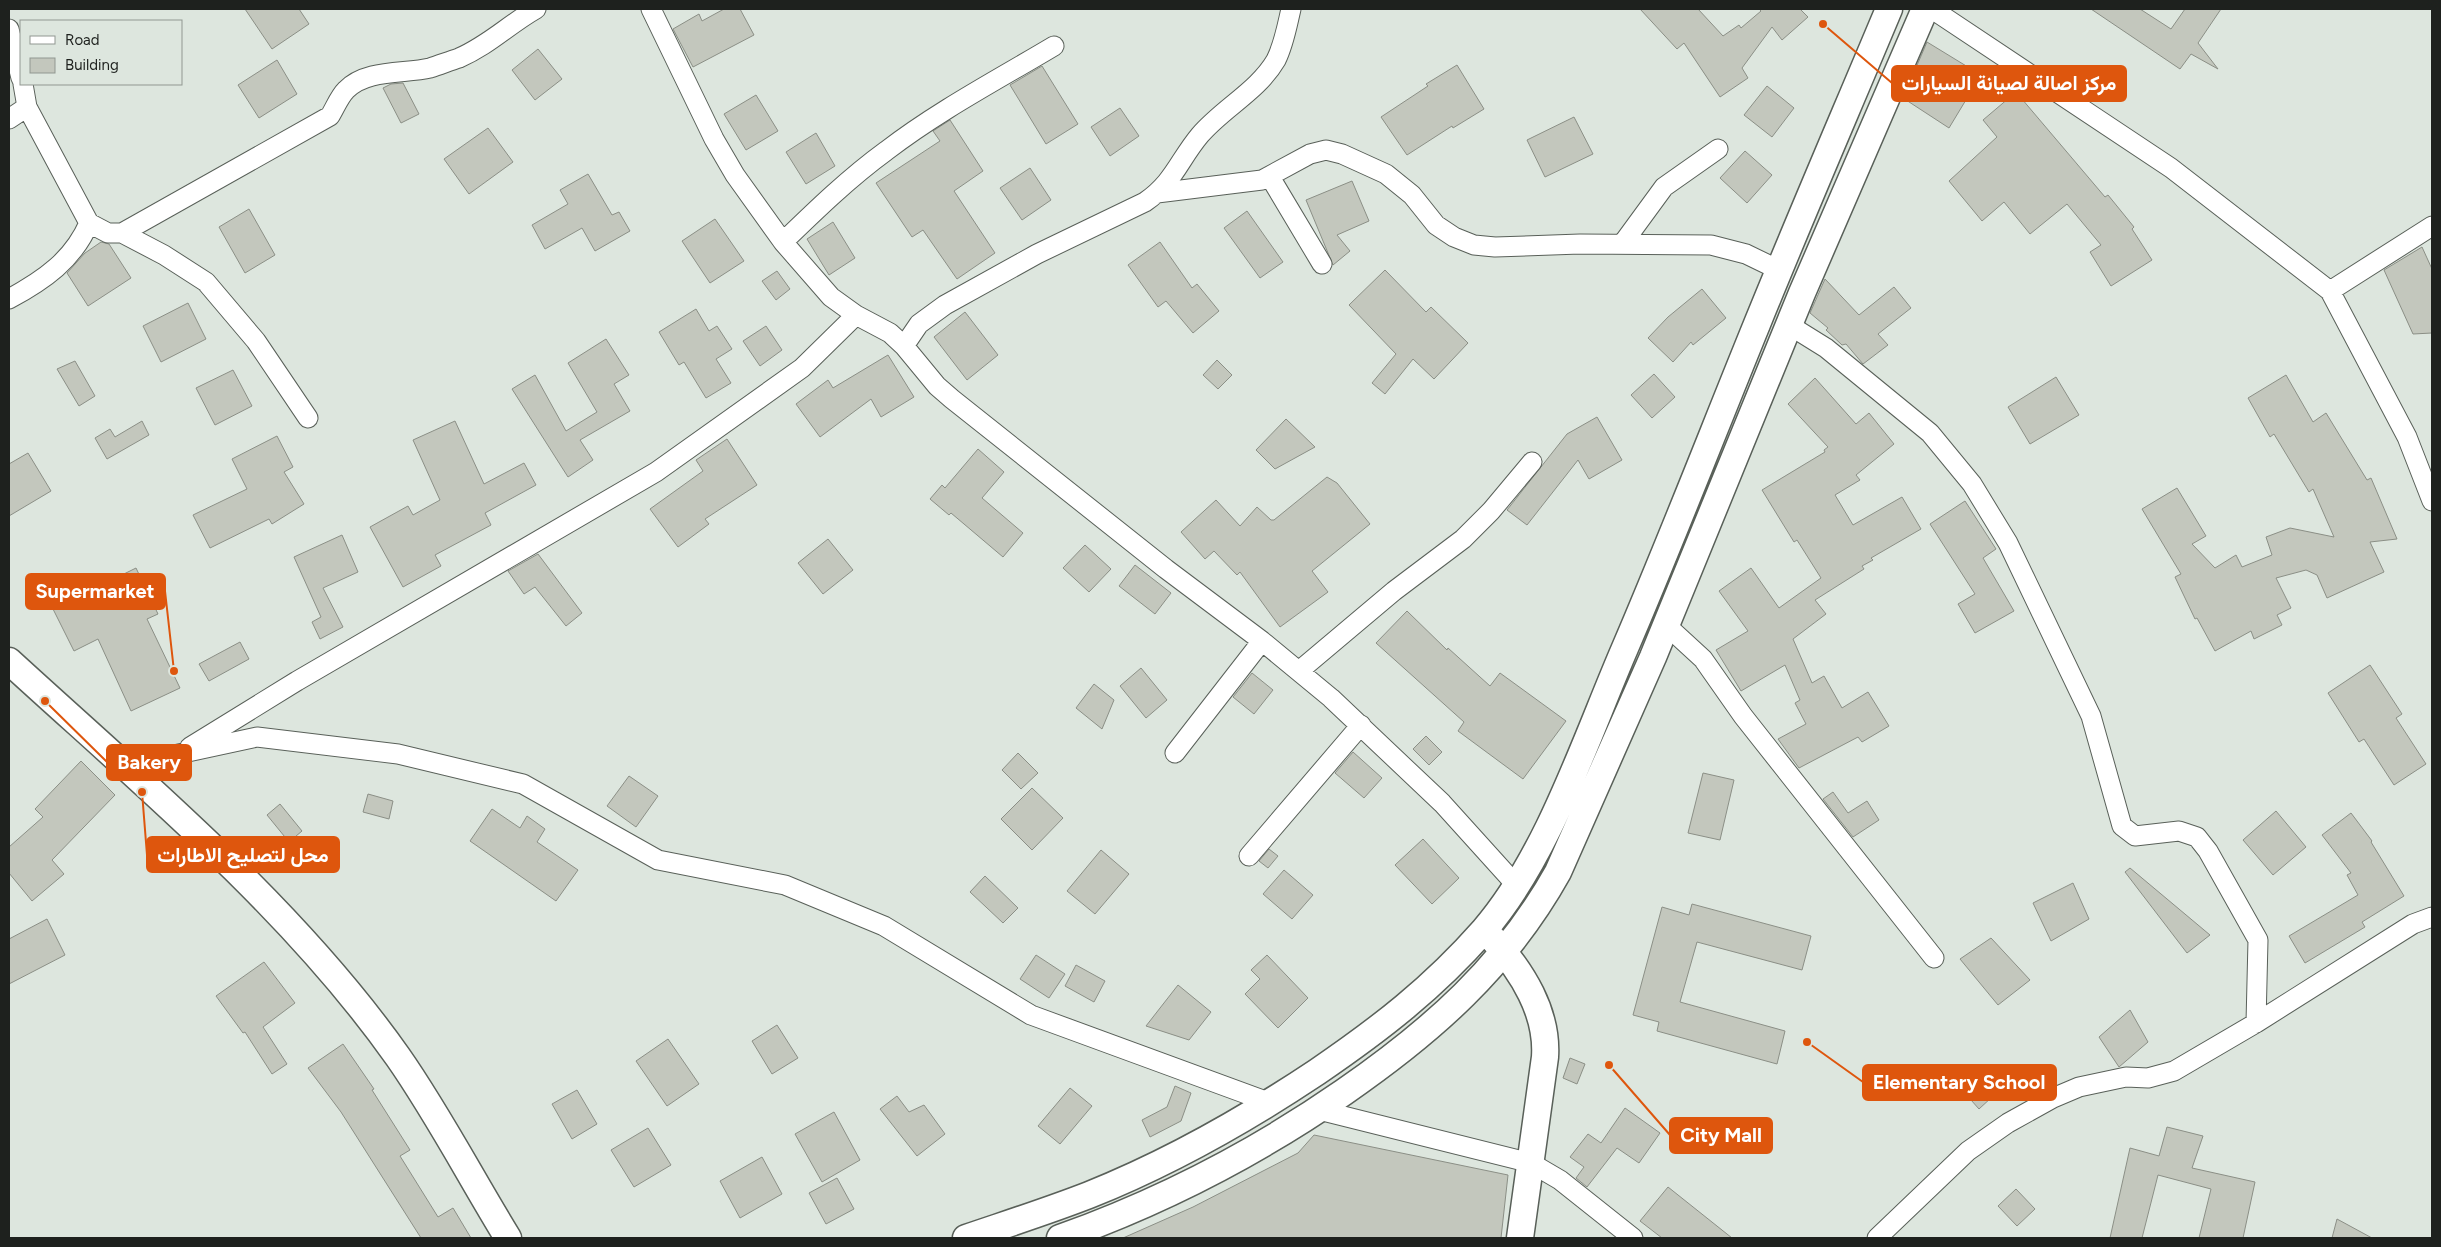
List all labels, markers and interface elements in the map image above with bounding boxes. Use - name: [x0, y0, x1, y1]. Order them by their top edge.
- legend: [20, 20, 182, 85]
- text: Road: [65, 31, 100, 49]
- text: Building: [65, 56, 119, 74]
- callout: مركز اصالة لصيانة السيارات: [1892, 66, 2126, 101]
- text: مركز اصالة لصيانة السيارات: [1902, 71, 2117, 96]
- callout: Supermarket: [26, 574, 165, 609]
- text: Supermarket: [35, 579, 155, 603]
- callout: Bakery: [107, 745, 191, 780]
- text: Bakery: [117, 750, 181, 774]
- callout: محل لتصليح الاطارات: [147, 837, 339, 872]
- text: محل لتصليح الاطارات: [157, 843, 329, 869]
- callout: Elementary School: [1863, 1065, 2056, 1100]
- text: Elementary School: [1873, 1070, 2045, 1094]
- callout: City Mall: [1670, 1118, 1772, 1153]
- text: City Mall: [1680, 1123, 1762, 1147]

